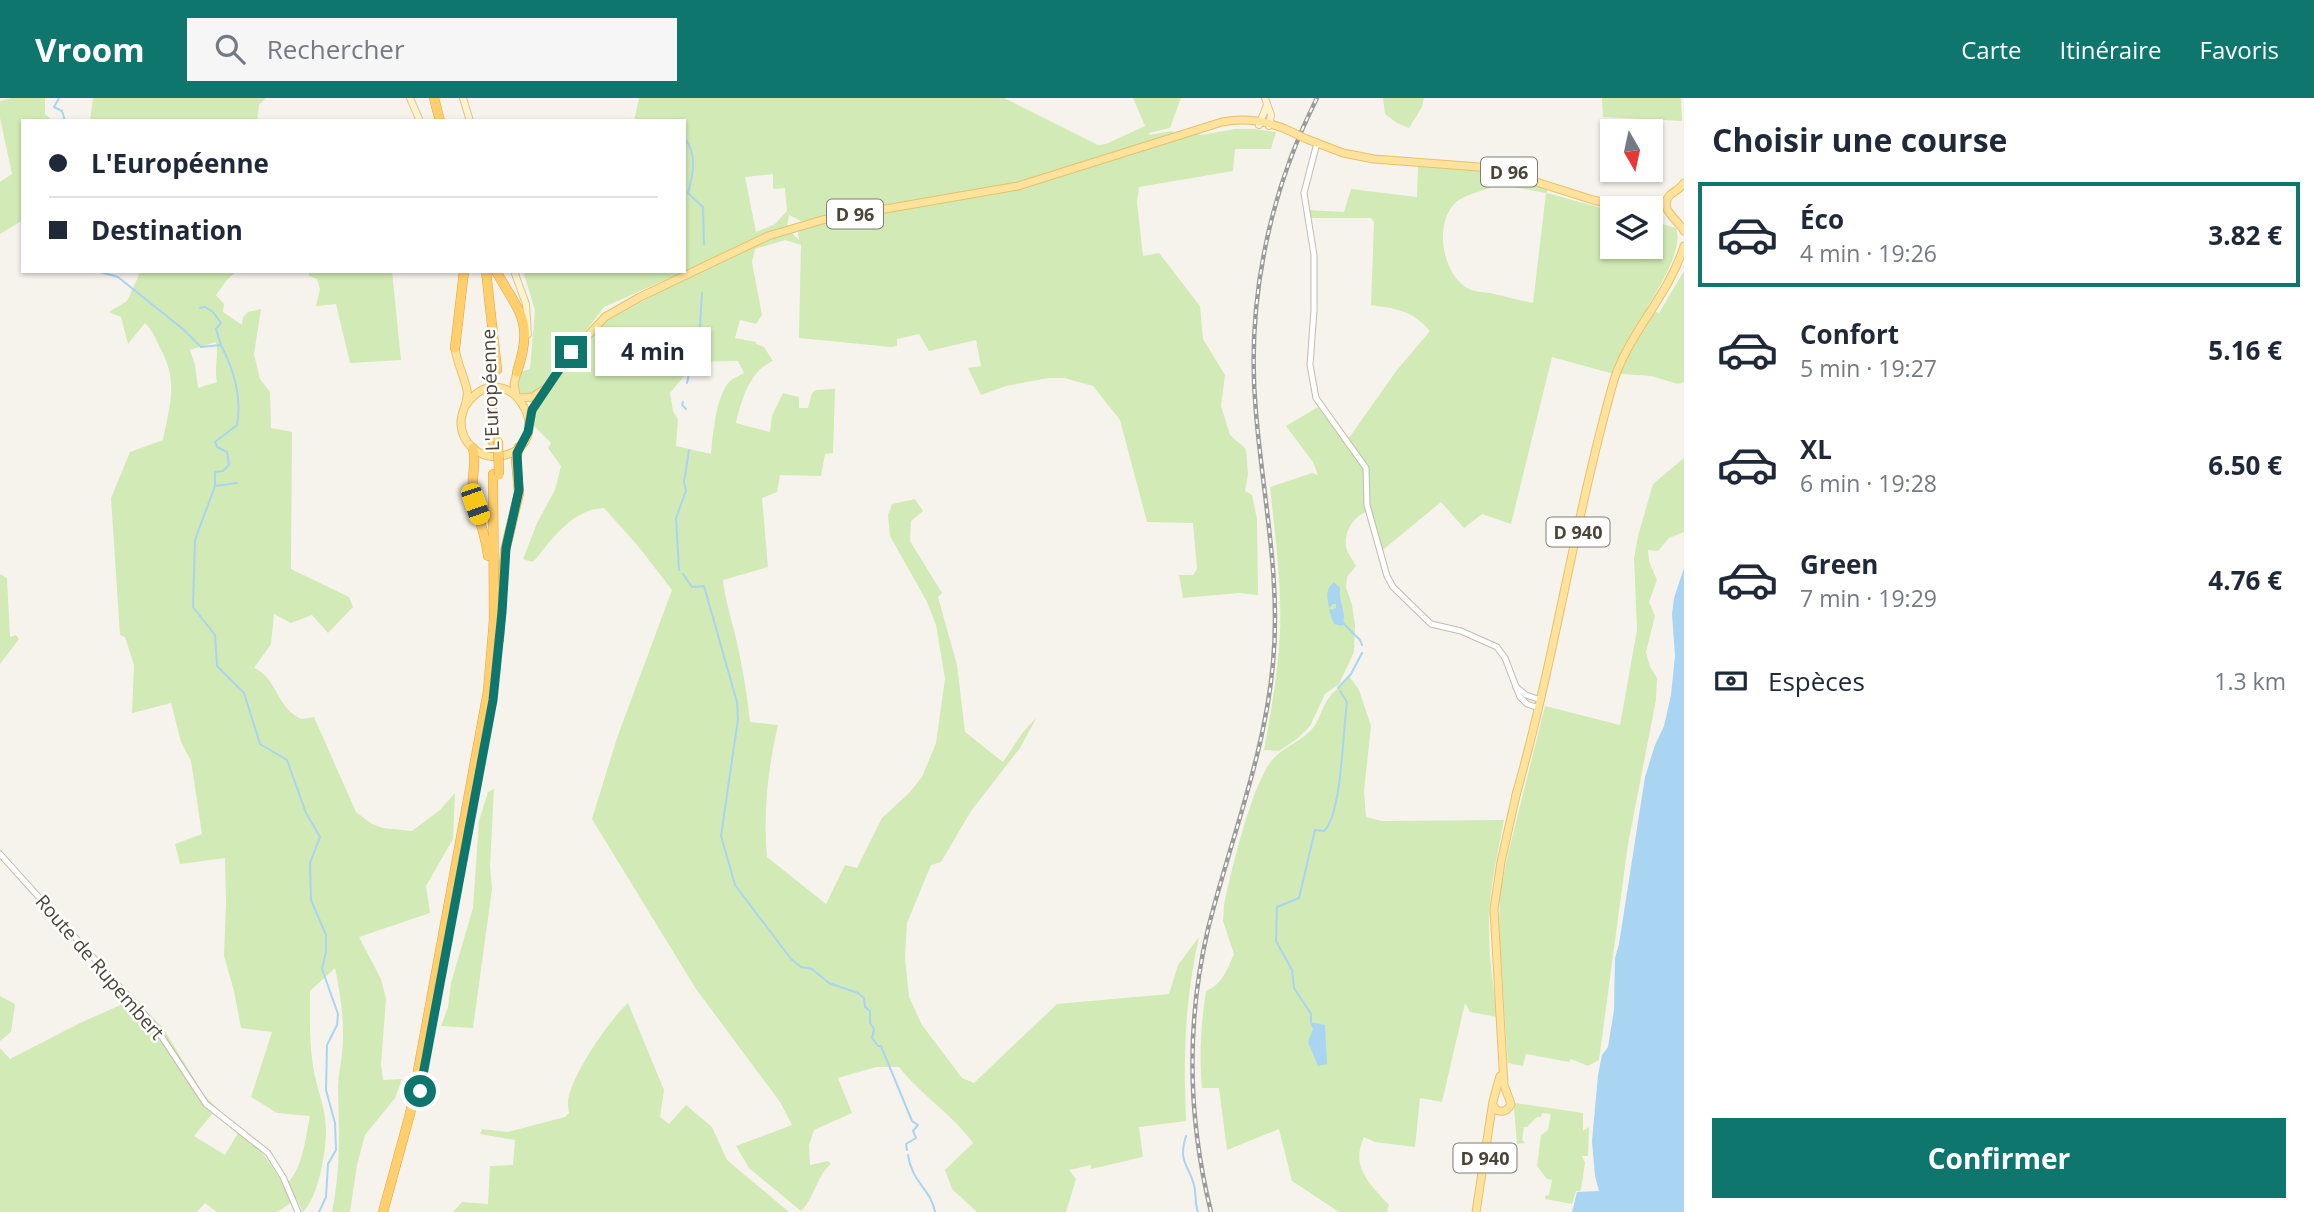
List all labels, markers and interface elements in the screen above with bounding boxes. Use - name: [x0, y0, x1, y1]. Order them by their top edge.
- search box: [187, 18, 677, 81]
- text: Vroom: [35, 27, 145, 72]
- icon: search: [211, 30, 249, 68]
- text: Rechercher: [267, 31, 405, 67]
- text: Carte: [1961, 33, 2022, 66]
- text: Itinéraire: [2060, 33, 2162, 66]
- text: Favoris: [2200, 33, 2279, 66]
- text: Choisir une course: [1712, 118, 2007, 161]
- north arrow: [1600, 119, 1662, 182]
- map controls: [1600, 119, 1663, 259]
- text: L'Européenne: [91, 145, 269, 181]
- road number: D 96: [1481, 158, 1537, 186]
- button: layers: [1600, 196, 1663, 259]
- road number: D 96: [827, 200, 883, 229]
- text: Éco: [1800, 201, 1844, 237]
- icon: car: [1716, 203, 1779, 266]
- text: Destination: [91, 212, 243, 248]
- text: 3.82 €: [2208, 217, 2282, 253]
- text: 4 min · 19:26: [1800, 237, 1937, 269]
- text: Confort: [1800, 316, 1899, 352]
- icon: car: [1716, 318, 1779, 381]
- street label: L'Européenne: [475, 328, 505, 452]
- callout: 4 min: [596, 328, 711, 376]
- text: 5.16 €: [2208, 332, 2282, 368]
- text: 4 min: [621, 335, 685, 367]
- route end: [555, 336, 587, 368]
- text: 5 min · 19:27: [1800, 352, 1937, 384]
- text: XL: [1800, 431, 1832, 467]
- icon: car: [1716, 433, 1779, 496]
- text: 6.50 €: [2208, 447, 2282, 483]
- text: 6 min · 19:28: [1800, 467, 1937, 499]
- car: [459, 481, 492, 527]
- road number: D 940: [1546, 518, 1610, 546]
- text: Green: [1800, 546, 1878, 582]
- icon: car: [1716, 548, 1779, 611]
- text: 4.76 €: [2208, 562, 2282, 598]
- text: 7 min · 19:29: [1800, 582, 1937, 614]
- icon: cash: [1712, 662, 1750, 700]
- text: Espèces: [1768, 663, 1865, 699]
- text: 1.3 km: [2214, 665, 2286, 697]
- street label: Route de Rupembert: [30, 889, 170, 1045]
- route start: [404, 1075, 436, 1107]
- button: Confirmer: [1712, 1118, 2286, 1198]
- road number: D 940: [1454, 1143, 1516, 1172]

